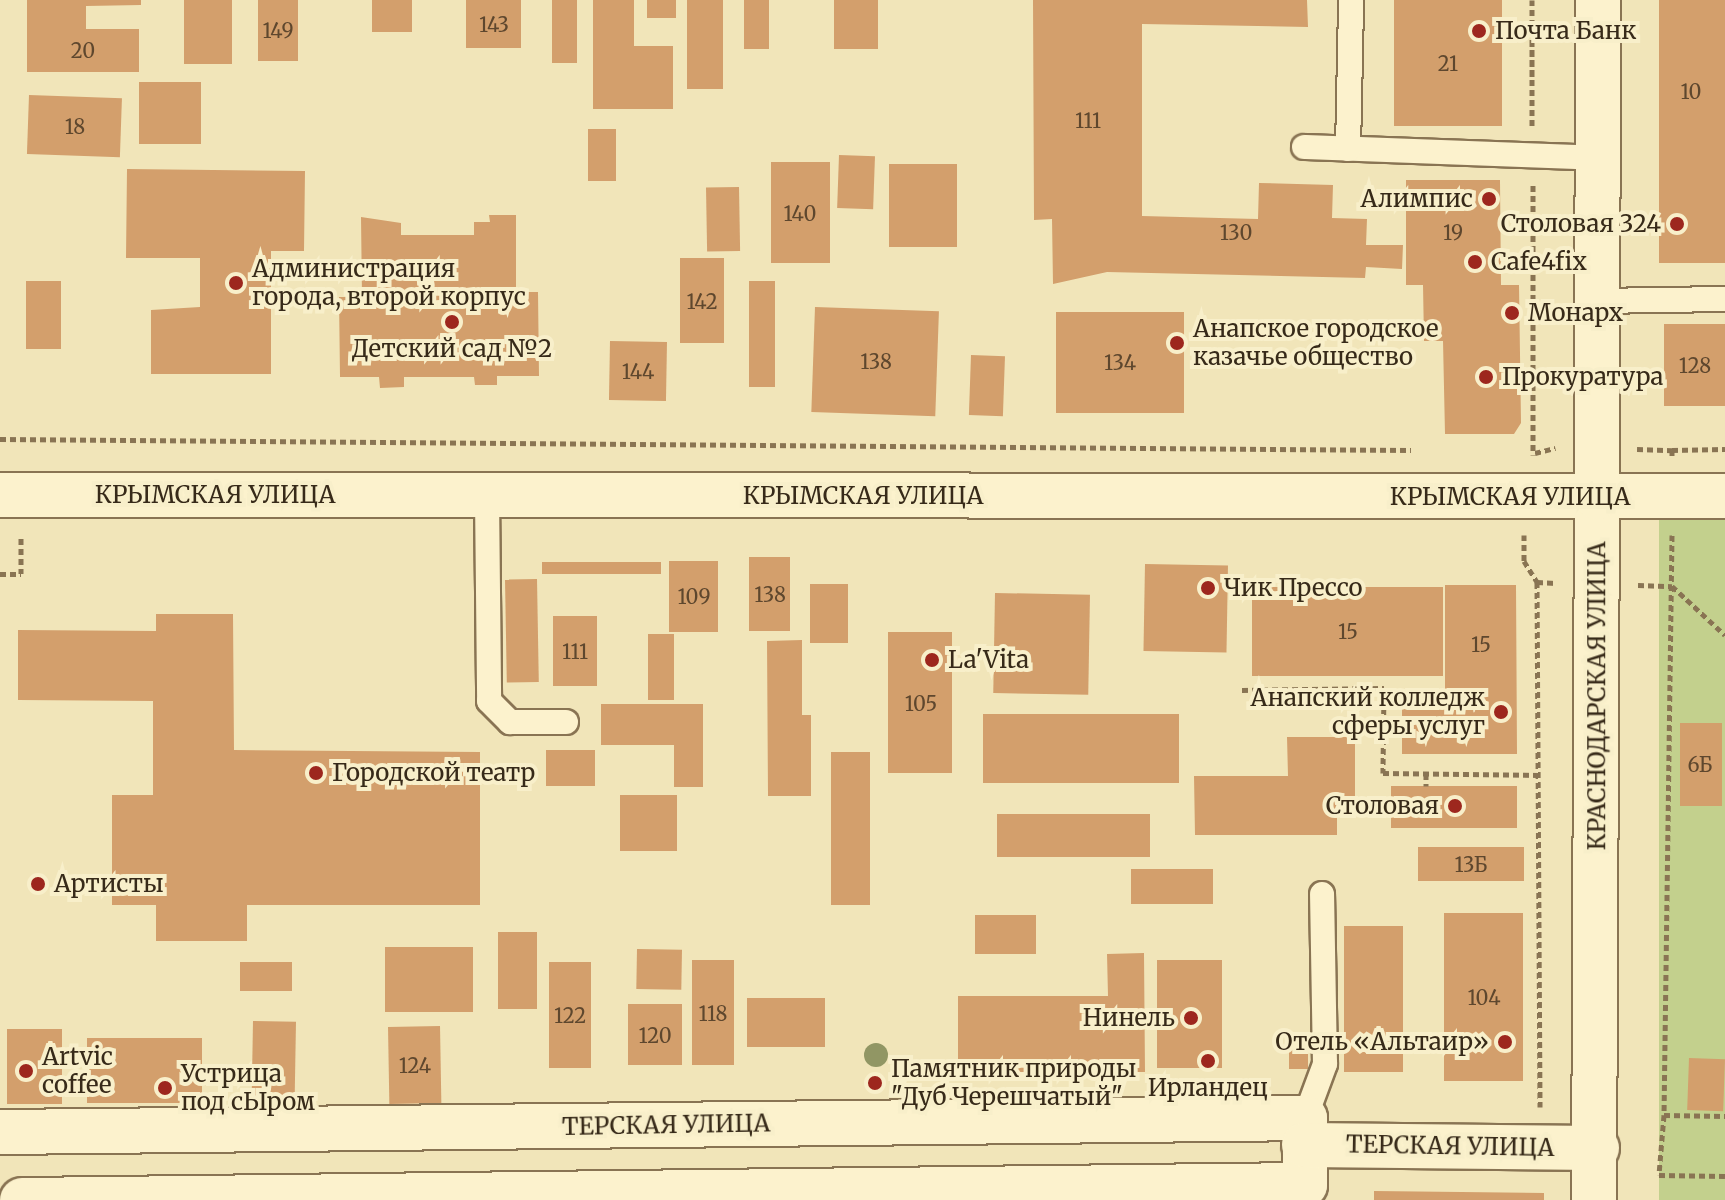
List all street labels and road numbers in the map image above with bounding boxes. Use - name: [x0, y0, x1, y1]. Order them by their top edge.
- street label: КРЫМСКАЯ УЛИЦА: [95, 481, 335, 509]
- street label: КРЫМСКАЯ УЛИЦА: [743, 482, 983, 510]
- street label: КРЫМСКАЯ УЛИЦА: [1390, 483, 1630, 511]
- street label: КРАСНОДАРСКАЯ УЛИЦА: [1583, 542, 1611, 850]
- street label: ТЕРСКАЯ УЛИЦА: [562, 1109, 770, 1141]
- street label: ТЕРСКАЯ УЛИЦА: [1346, 1130, 1554, 1162]

